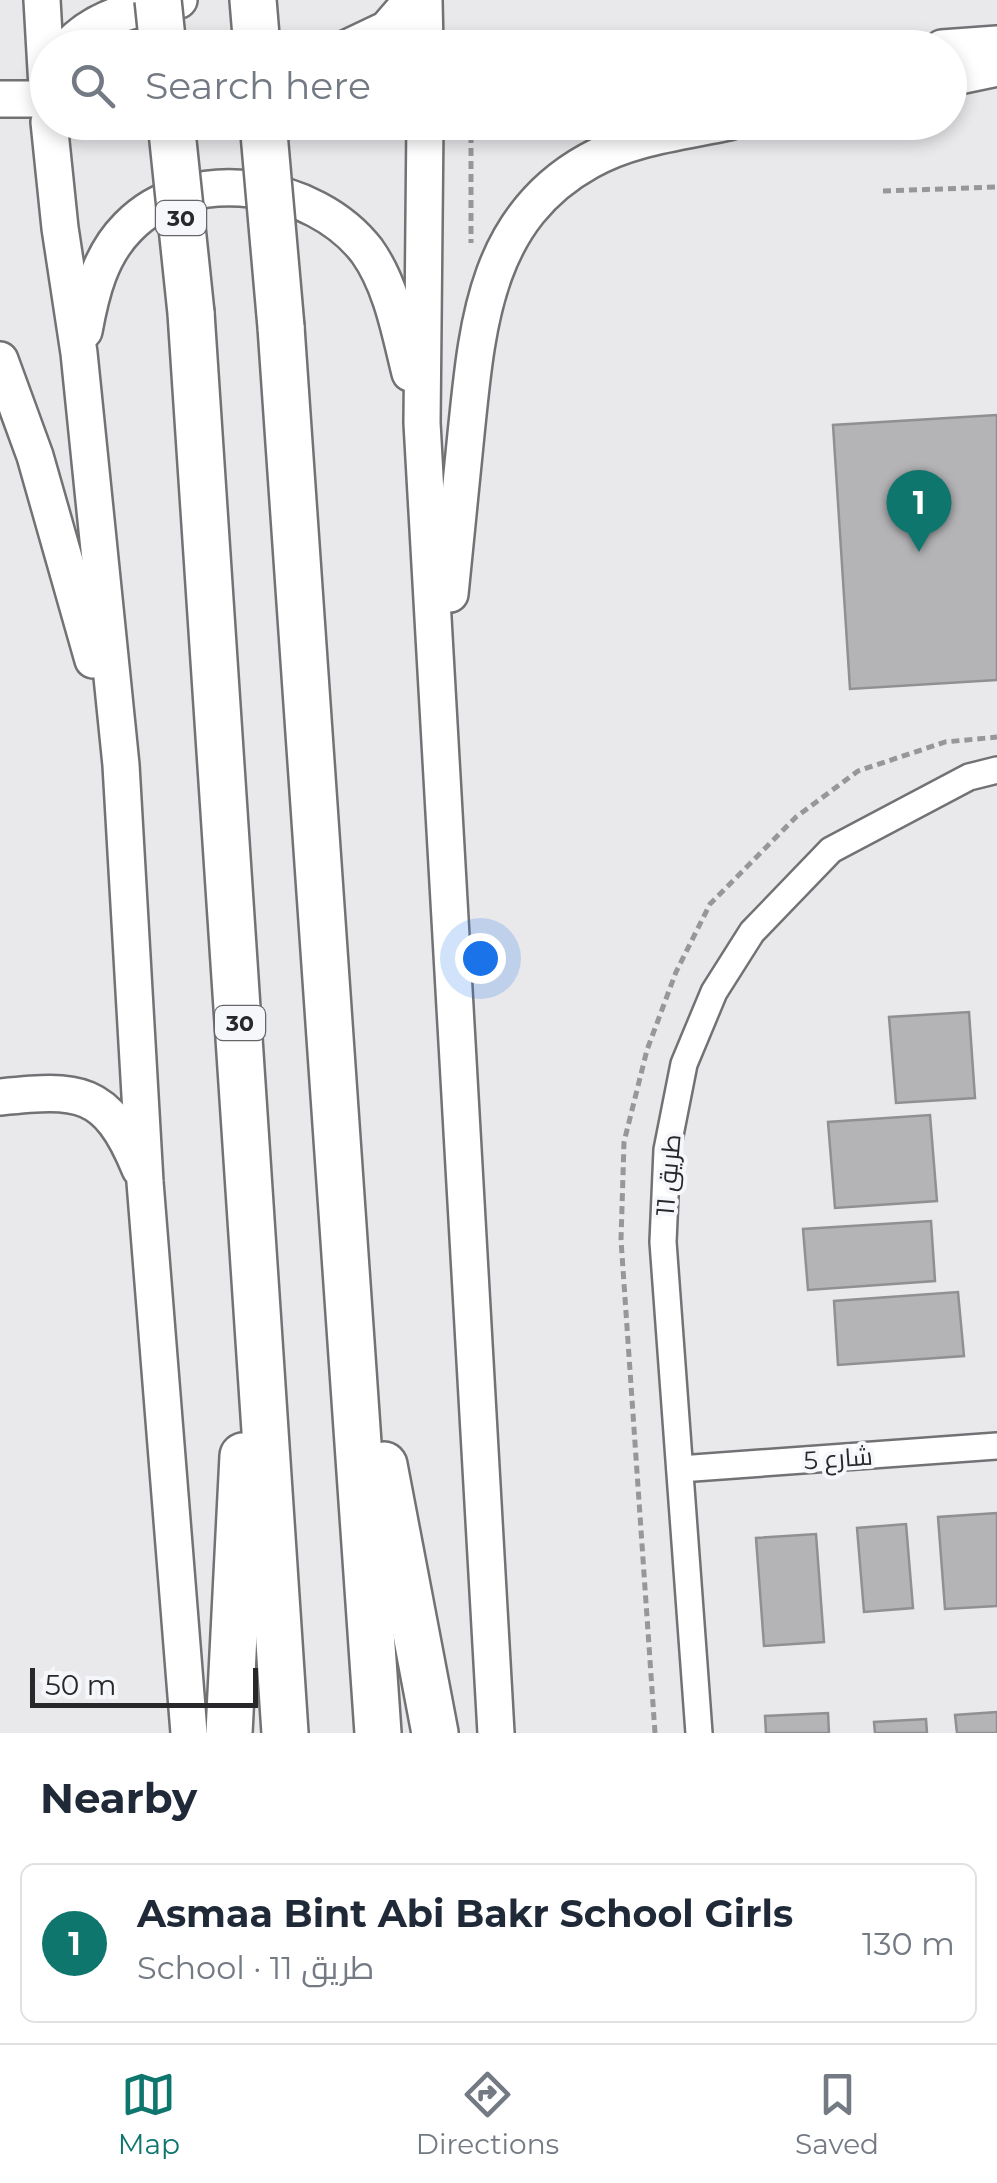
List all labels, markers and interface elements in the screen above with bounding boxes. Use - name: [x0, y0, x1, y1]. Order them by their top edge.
- search box: [30, 30, 967, 140]
- icon: search: [65, 58, 120, 113]
- text: Search here: [145, 62, 371, 109]
- road number: 30: [156, 201, 206, 235]
- pin: 1: [886, 470, 952, 552]
- your location: [455, 933, 506, 984]
- road number: 30: [215, 1006, 265, 1040]
- street label: طريق 11: [649, 1133, 688, 1217]
- street label: شارع 5: [802, 1441, 874, 1477]
- scale bar: [30, 1663, 258, 1708]
- text: 50 m: [45, 1668, 116, 1702]
- text: Nearby: [40, 1772, 197, 1824]
- text: Asmaa Bint Abi Bakr School Girls: [137, 1890, 793, 1937]
- text: 1: [68, 1924, 81, 1963]
- text: 130 m: [862, 1924, 955, 1963]
- text: School · طريق 11: [137, 1948, 374, 1987]
- tab: Map: [118, 2067, 180, 2161]
- tab: Directions: [416, 2067, 559, 2161]
- tab: Saved: [795, 2067, 879, 2161]

